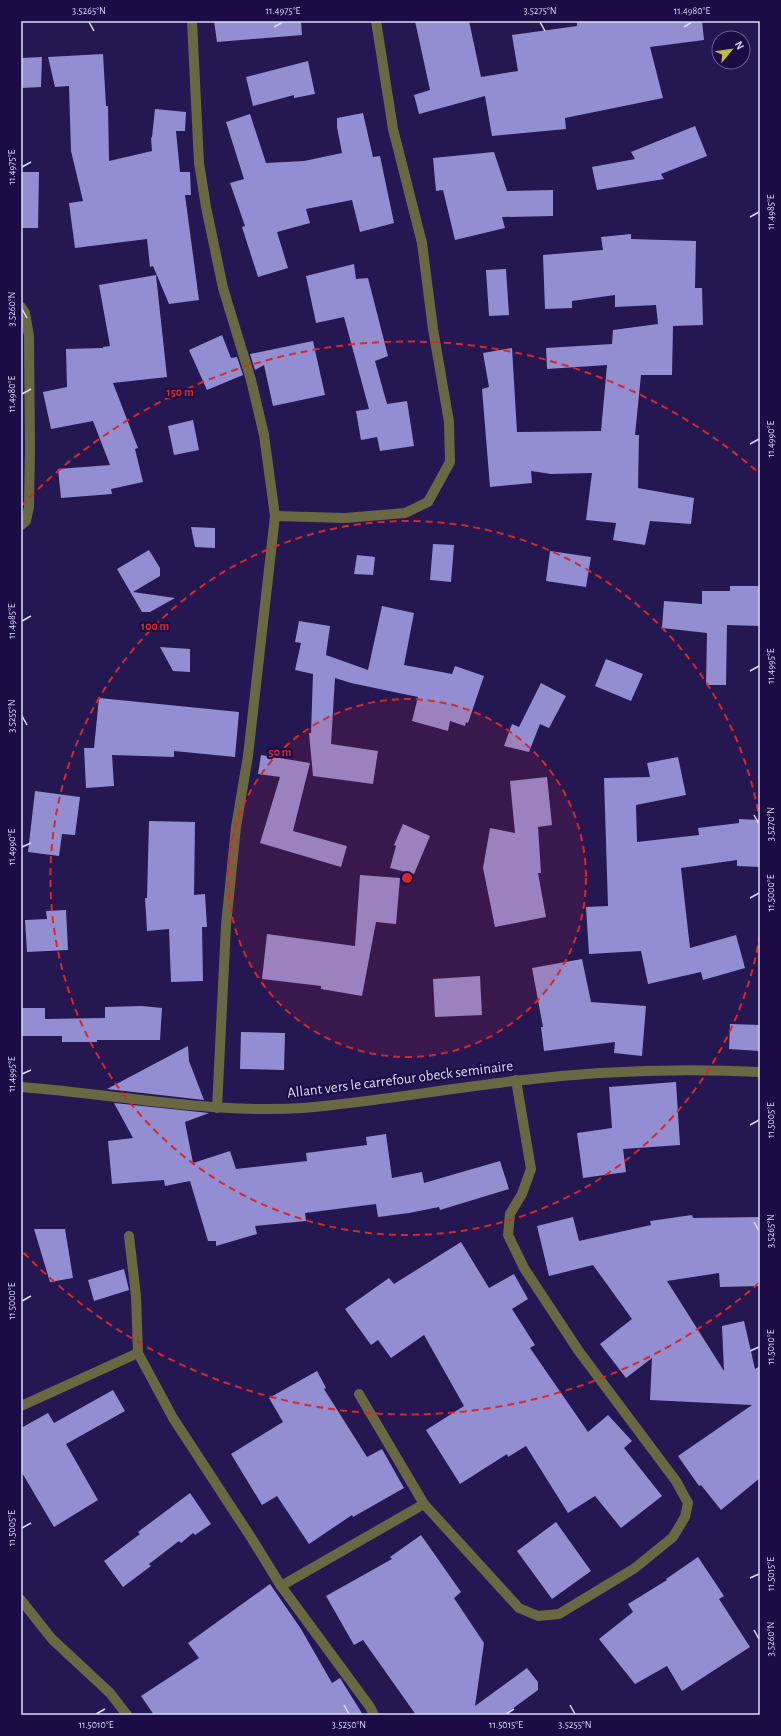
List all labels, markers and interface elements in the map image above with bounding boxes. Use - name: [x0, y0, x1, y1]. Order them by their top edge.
- text: 3.5265°N: [72, 6, 106, 16]
- text: 11.4975°E: [266, 6, 301, 16]
- text: 3.5275°N: [523, 6, 557, 16]
- text: 11.4980°E: [674, 6, 710, 16]
- north arrow: [711, 30, 751, 70]
- text: N: [733, 39, 746, 51]
- text: 11.4975°E: [7, 149, 17, 184]
- text: 11.4985°E: [766, 194, 776, 230]
- text: 3.5260°N: [7, 292, 17, 326]
- text: 11.4980°E: [7, 376, 17, 412]
- text: 150 m: [166, 386, 194, 398]
- text: 11.4990°E: [766, 421, 776, 457]
- text: 11.4985°E: [7, 603, 17, 639]
- text: 100 m: [141, 620, 169, 632]
- text: 11.4995°E: [766, 648, 776, 684]
- text: 3.5255°N: [7, 699, 17, 733]
- text: 50 m: [269, 746, 292, 758]
- text: 3.5270°N: [766, 807, 776, 841]
- text: 11.4990°E: [7, 829, 17, 865]
- centre of rings: [400, 871, 414, 885]
- text: 11.5000°E: [766, 874, 776, 911]
- text: 11.4995°E: [7, 1056, 17, 1092]
- street label: Allant vers le carrefour obeck seminaire: [286, 1058, 514, 1101]
- text: 11.5005°E: [766, 1102, 776, 1138]
- text: 3.5265°N: [766, 1214, 776, 1248]
- text: 11.5000°E: [7, 1282, 17, 1319]
- text: 11.5010°E: [766, 1329, 776, 1365]
- text: 11.5005°E: [7, 1510, 17, 1546]
- text: 11.5015°E: [766, 1557, 776, 1591]
- text: 3.5260°N: [766, 1622, 776, 1656]
- text: 11.5010°E: [78, 1720, 114, 1730]
- text: 3.5250°N: [332, 1720, 366, 1730]
- text: 11.5015°E: [489, 1720, 523, 1730]
- text: 3.5255°N: [558, 1720, 592, 1730]

